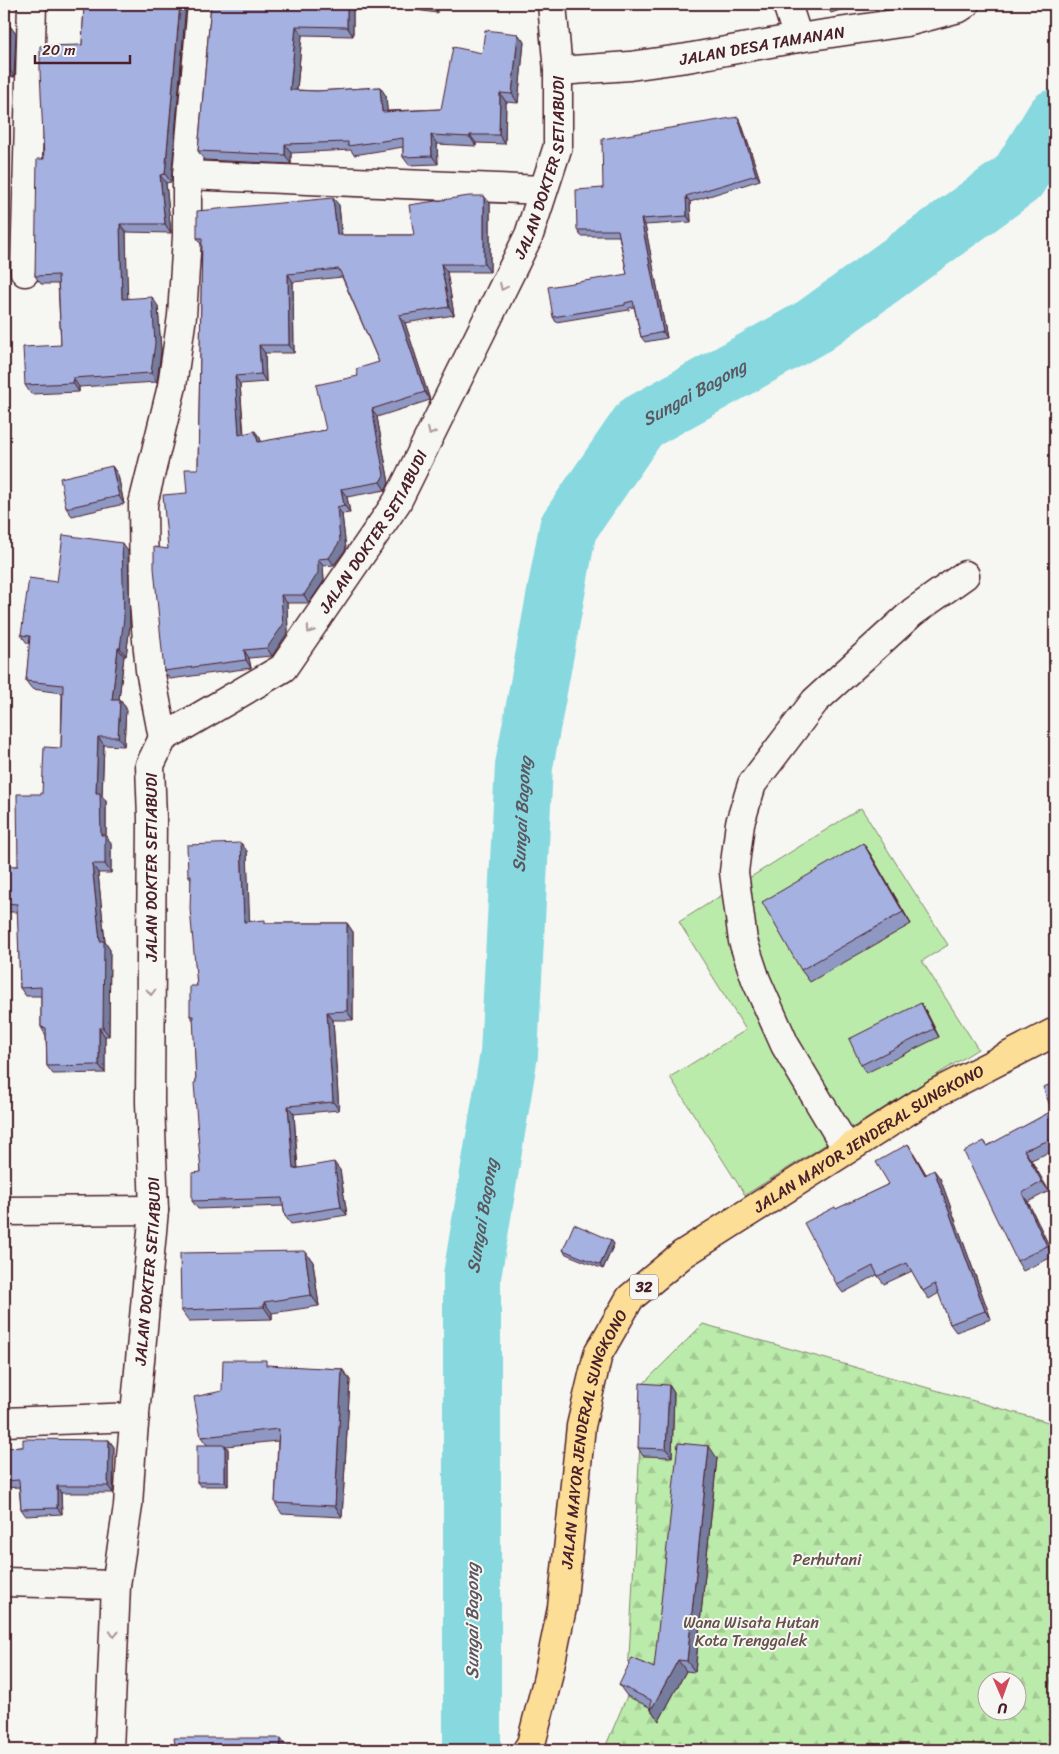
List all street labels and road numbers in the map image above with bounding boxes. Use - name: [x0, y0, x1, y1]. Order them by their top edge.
- street label: JALAN DESA TAMANAN: [677, 17, 847, 74]
- street label: JALAN DOKTER SETIABUDI: [505, 75, 573, 265]
- street label: JALAN DOKTER SETIABUDI: [310, 445, 436, 620]
- street label: JALAN DOKTER SETIABUDI: [137, 772, 166, 962]
- street label: JALAN MAYOR JENDERAL SUNGKONO: [747, 1057, 990, 1221]
- street label: JALAN DOKTER SETIABUDI: [126, 1176, 169, 1367]
- road number: 32: [630, 1274, 658, 1300]
- street label: JALAN MAYOR JENDERAL SUNGKONO: [552, 1304, 636, 1571]

